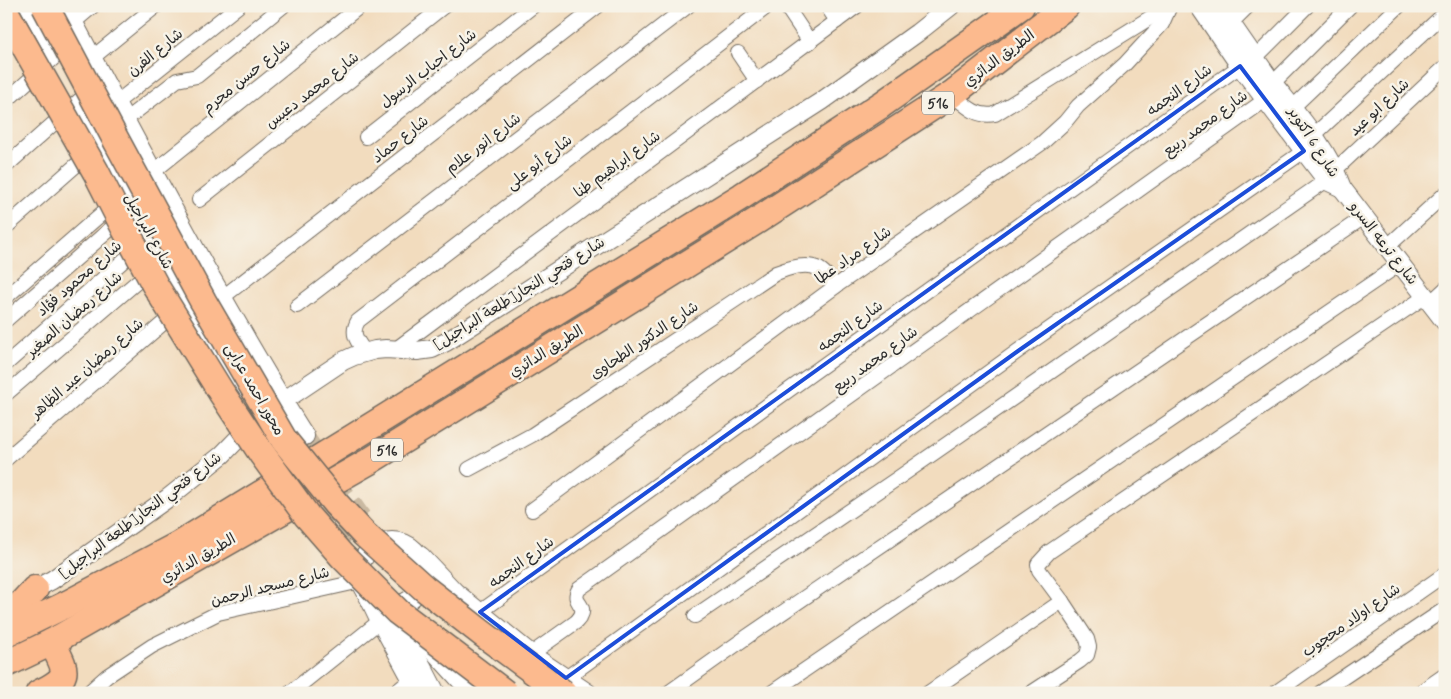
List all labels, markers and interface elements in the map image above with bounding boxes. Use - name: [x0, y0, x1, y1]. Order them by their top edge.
- street label: شارع الفرن: [124, 24, 188, 81]
- street label: شارع احباب الرسول: [376, 25, 481, 113]
- street label: الطريق الدائري: [960, 26, 1039, 92]
- street label: شارع حسن محرم: [198, 35, 296, 119]
- street label: شارع محمد دعبس: [262, 48, 364, 134]
- street label: شارع النجمه: [1143, 60, 1216, 121]
- street label: شارع ابو عيد: [1345, 75, 1414, 141]
- street label: شارع محمد ربيع: [1159, 86, 1252, 161]
- road number: 516: [922, 92, 954, 115]
- street label: شارع 6 اكتوبر: [1282, 102, 1343, 182]
- street label: شارع انور علام: [442, 109, 525, 179]
- street label: شارع حماد: [368, 111, 433, 168]
- street label: شارع ابراهيم طنا: [570, 127, 665, 204]
- street label: شارع أبو على: [502, 131, 577, 195]
- street label: شارع البراجيل: [119, 190, 177, 273]
- street label: شارع ترعه السرو: [1344, 197, 1422, 289]
- street label: شارع مراد عطا: [811, 222, 896, 290]
- street label: شارع فتحي النجار[طلعة البراجيل]: [430, 233, 610, 357]
- street label: شارع محمود فؤاد: [33, 236, 126, 321]
- street label: شارع رمضان الصغير: [21, 267, 127, 363]
- street label: شارع النجمه: [814, 296, 887, 357]
- street label: شارع الدكتور الطحاوى: [586, 297, 703, 385]
- street label: شارع رمضان عبد الظاهر: [26, 314, 148, 425]
- street label: الطريق الدائري: [506, 321, 587, 383]
- street label: شارع محمد ربيع: [829, 322, 922, 397]
- street label: محور احمد عرابى: [220, 340, 289, 439]
- road number: 516: [371, 438, 403, 462]
- street label: شارع فتحي النجار[طلعة البراجيل]: [55, 448, 227, 585]
- street label: الطريق الدائري: [157, 529, 240, 588]
- street label: شارع النجمه: [485, 532, 558, 593]
- street label: شارع مسجد الرحمن: [209, 563, 332, 611]
- street label: شارع اولاد محجوب: [1298, 579, 1405, 662]

